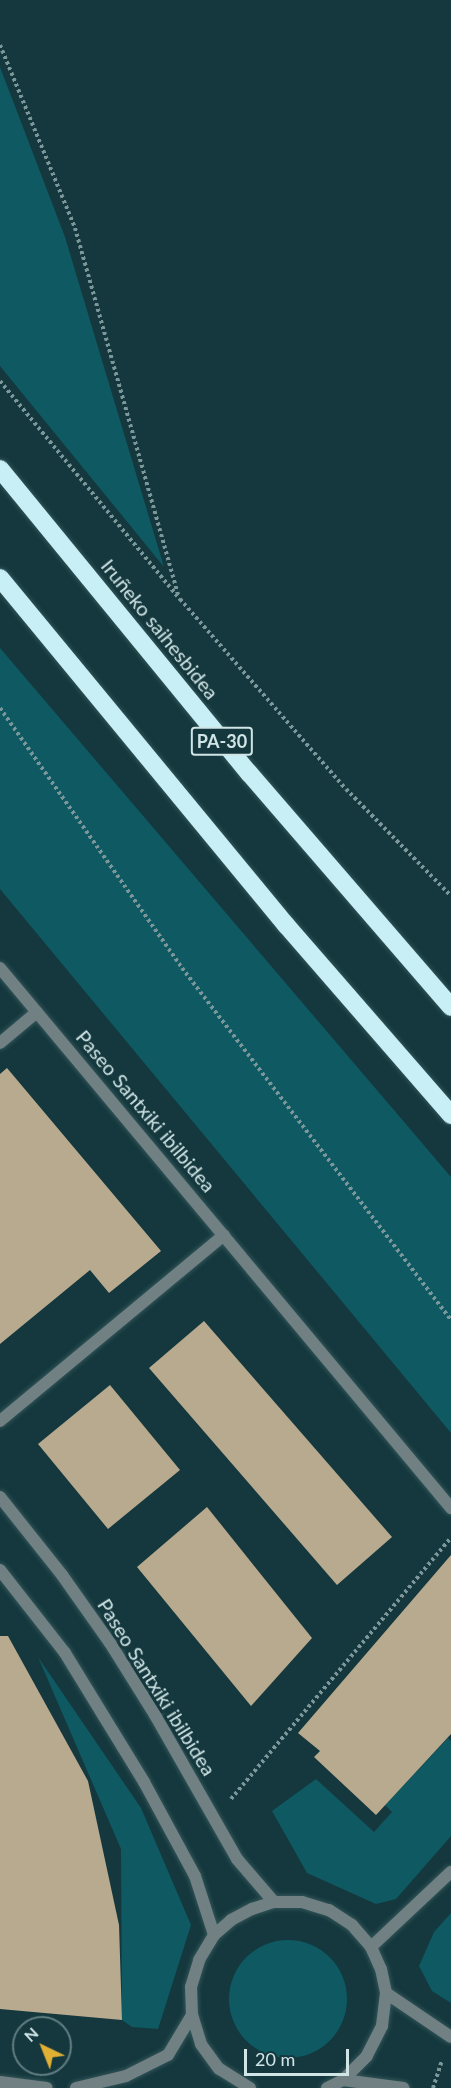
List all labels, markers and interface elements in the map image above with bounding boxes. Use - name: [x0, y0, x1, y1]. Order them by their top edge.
- street label: Iruñeko saihesbidea: [96, 554, 224, 704]
- road number: PA-30: [190, 726, 254, 756]
- street label: Paseo Santxiki ibilbidea: [71, 1025, 221, 1197]
- street label: Paseo Santxiki ibilbidea: [93, 1594, 221, 1780]
- north arrow: [12, 2016, 72, 2076]
- text: N: [20, 2023, 42, 2045]
- scale bar: [247, 2037, 352, 2075]
- text: 20 m: [255, 2048, 295, 2070]

